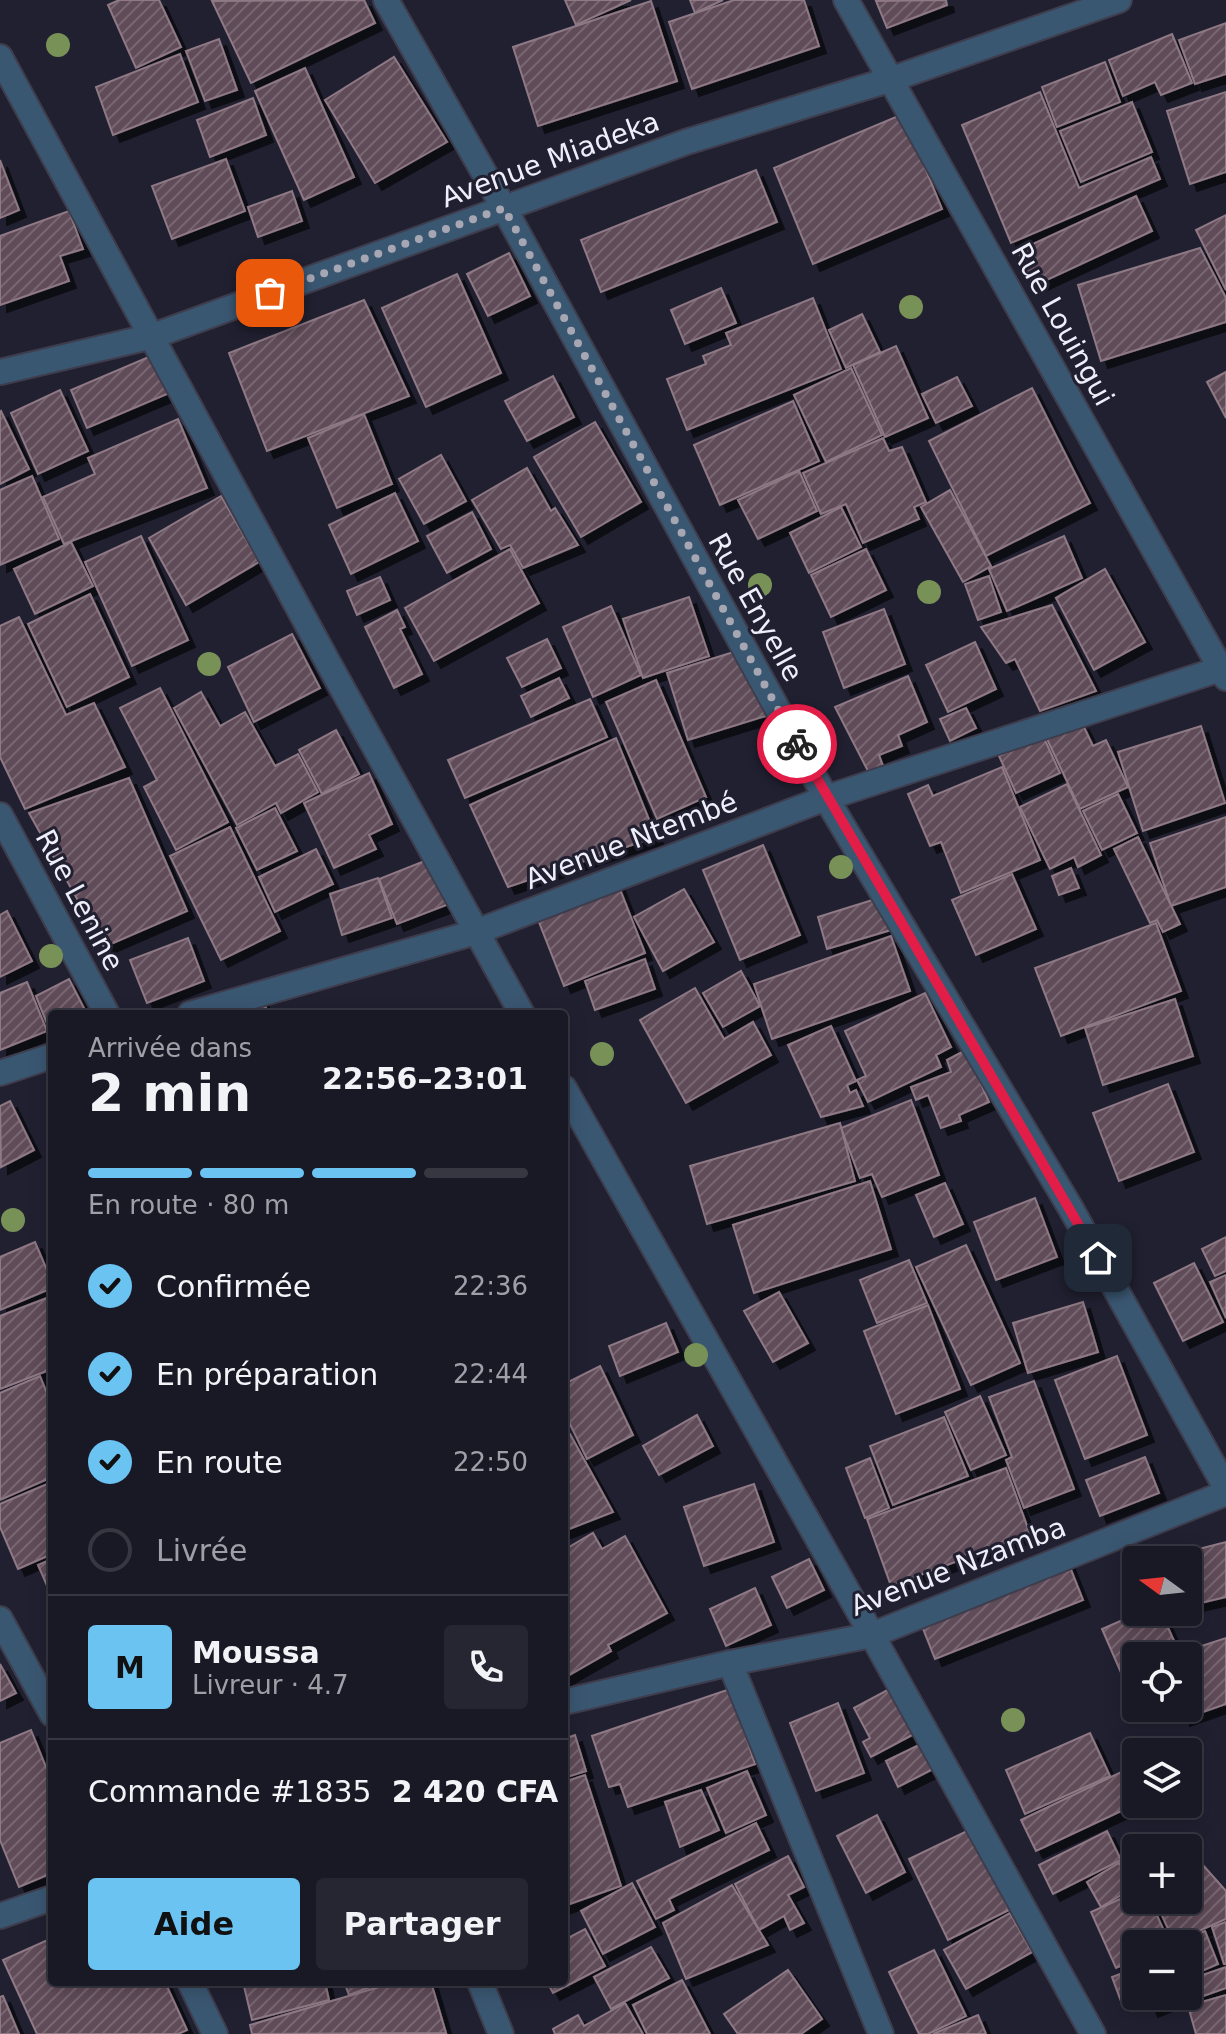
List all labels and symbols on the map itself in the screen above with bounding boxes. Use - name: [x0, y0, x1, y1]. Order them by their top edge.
- street label: Avenue Miadeka: [437, 105, 664, 214]
- street label: Rue Louingui: [1004, 237, 1121, 411]
- pin: [236, 259, 304, 327]
- street label: Rue Enyelle: [701, 527, 810, 687]
- courier: [757, 704, 837, 784]
- street label: Avenue Ntembé: [521, 785, 742, 896]
- street label: Rue Lenine: [29, 824, 130, 976]
- pin: [1064, 1224, 1132, 1292]
- street label: Avenue Nzamba: [846, 1510, 1070, 1623]
- north arrow: [1122, 1546, 1202, 1626]

